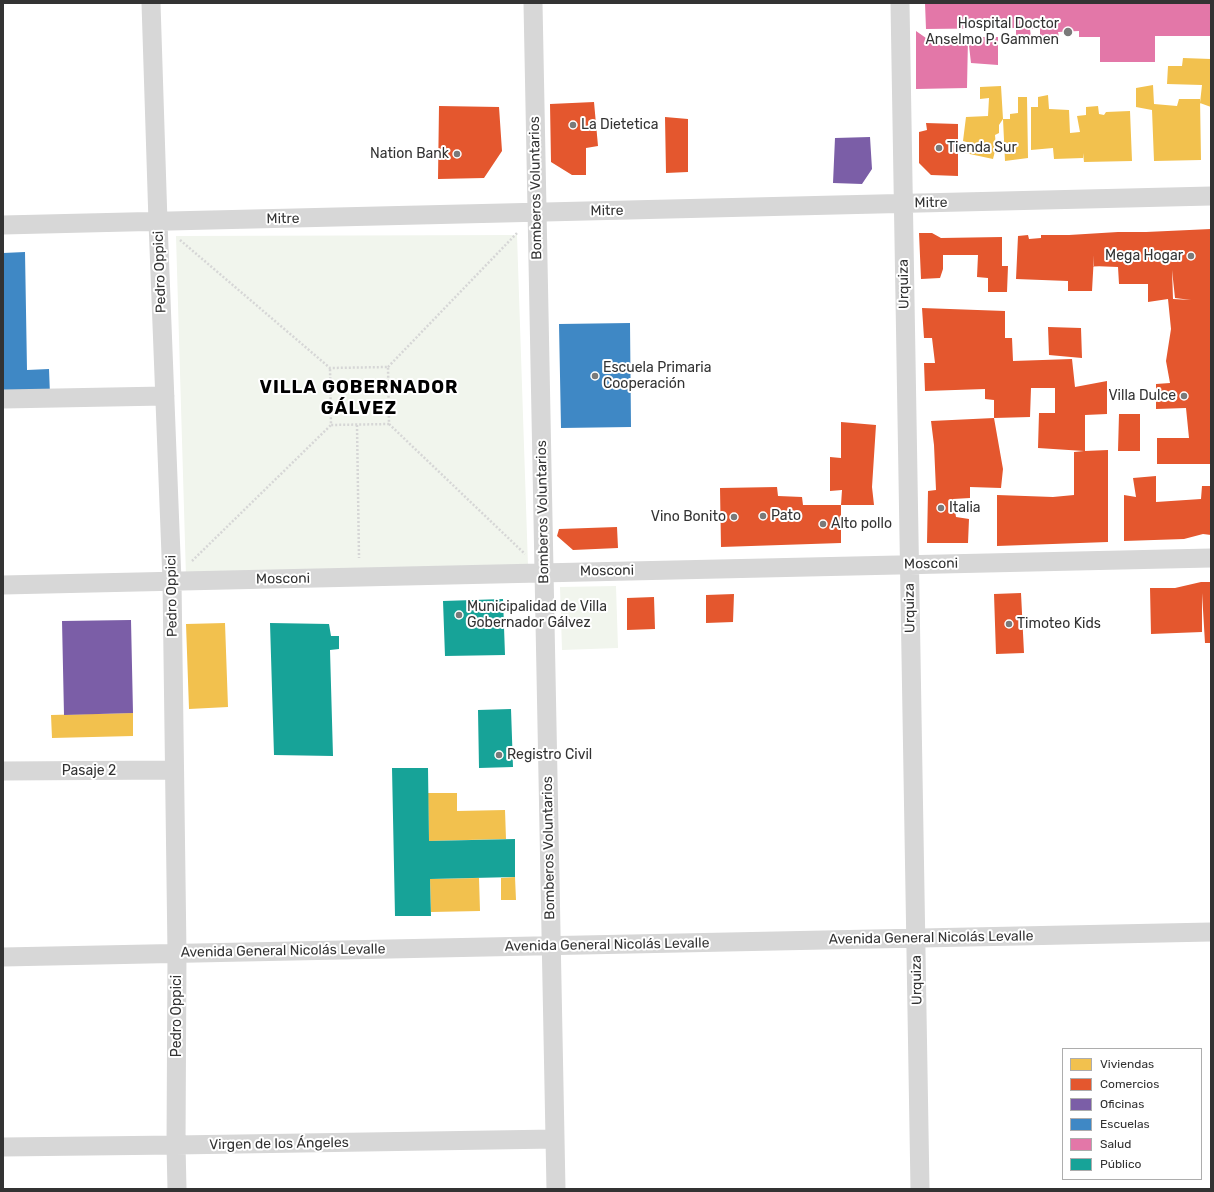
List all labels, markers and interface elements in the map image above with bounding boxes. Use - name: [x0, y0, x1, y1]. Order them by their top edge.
- place label: Hospital Doctor Anselmo P. Gammen: [925, 16, 1059, 48]
- marker: Hospital Doctor Anselmo P. Gammen: [1062, 26, 1074, 38]
- street label: Bomberos Voluntarios: [526, 116, 546, 260]
- place label: La Dietetica: [581, 117, 658, 133]
- marker: La Dietetica: [568, 120, 578, 130]
- place label: Tienda Sur: [947, 140, 1017, 156]
- marker: Tienda Sur: [934, 143, 944, 153]
- place label: Nation Bank: [370, 146, 449, 162]
- marker: Nation Bank: [452, 149, 462, 159]
- street label: Mitre: [914, 194, 948, 212]
- street label: Mitre: [590, 202, 624, 220]
- street label: Mitre: [266, 210, 300, 228]
- street label: Pedro Oppici: [150, 231, 170, 313]
- place label: Mega Hogar: [1105, 248, 1183, 264]
- marker: Mega Hogar: [1186, 251, 1196, 261]
- street label: Urquiza: [895, 259, 913, 309]
- place label: Escuela Primaria Cooperación: [603, 360, 711, 392]
- marker: Escuela Primaria Cooperación: [590, 371, 600, 381]
- district label: VILLA GOBERNADOR GÁLVEZ: [260, 377, 458, 420]
- place label: Villa Dulce: [1108, 388, 1176, 404]
- marker: Villa Dulce: [1179, 391, 1189, 401]
- street label: Bomberos Voluntarios: [533, 440, 553, 584]
- place label: Italia: [949, 500, 981, 516]
- marker: Italia: [936, 503, 946, 513]
- place label: Pato: [771, 508, 801, 524]
- place label: Vino Bonito: [651, 509, 726, 525]
- marker: Pato: [758, 511, 768, 521]
- marker: Vino Bonito: [729, 512, 739, 522]
- place label: Alto pollo: [831, 516, 892, 532]
- marker: Alto pollo: [818, 519, 828, 529]
- street label: Pedro Oppici: [163, 555, 181, 637]
- street label: Mosconi: [904, 555, 958, 573]
- street label: Mosconi: [580, 562, 634, 580]
- street label: Mosconi: [256, 570, 310, 588]
- street label: Urquiza: [901, 583, 919, 633]
- place label: Municipalidad de Villa Gobernador Gálvez: [467, 599, 607, 632]
- marker: Municipalidad de Villa Gobernador Gálvez: [454, 610, 464, 620]
- place label: Timoteo Kids: [1017, 616, 1101, 632]
- marker: Timoteo Kids: [1004, 619, 1014, 629]
- place label: Registro Civil: [507, 747, 592, 763]
- marker: Registro Civil: [494, 750, 504, 760]
- street label: Pasaje 2: [62, 763, 116, 779]
- street label: Bomberos Voluntarios: [539, 776, 559, 920]
- street label: Avenida General Nicolás Levalle: [828, 928, 1034, 948]
- street label: Avenida General Nicolás Levalle: [504, 935, 710, 955]
- street label: Avenida General Nicolás Levalle: [180, 941, 386, 961]
- street label: Urquiza: [908, 955, 926, 1005]
- street label: Pedro Oppici: [169, 975, 185, 1057]
- legend: [1062, 1048, 1202, 1180]
- text: Viviendas: [1100, 1057, 1154, 1071]
- text: Comercios: [1100, 1077, 1159, 1091]
- text: Oficinas: [1100, 1097, 1144, 1111]
- text: Escuelas: [1100, 1117, 1150, 1131]
- street label: Virgen de los Ángeles: [209, 1134, 349, 1154]
- text: Salud: [1100, 1137, 1131, 1151]
- text: Público: [1100, 1157, 1141, 1171]

